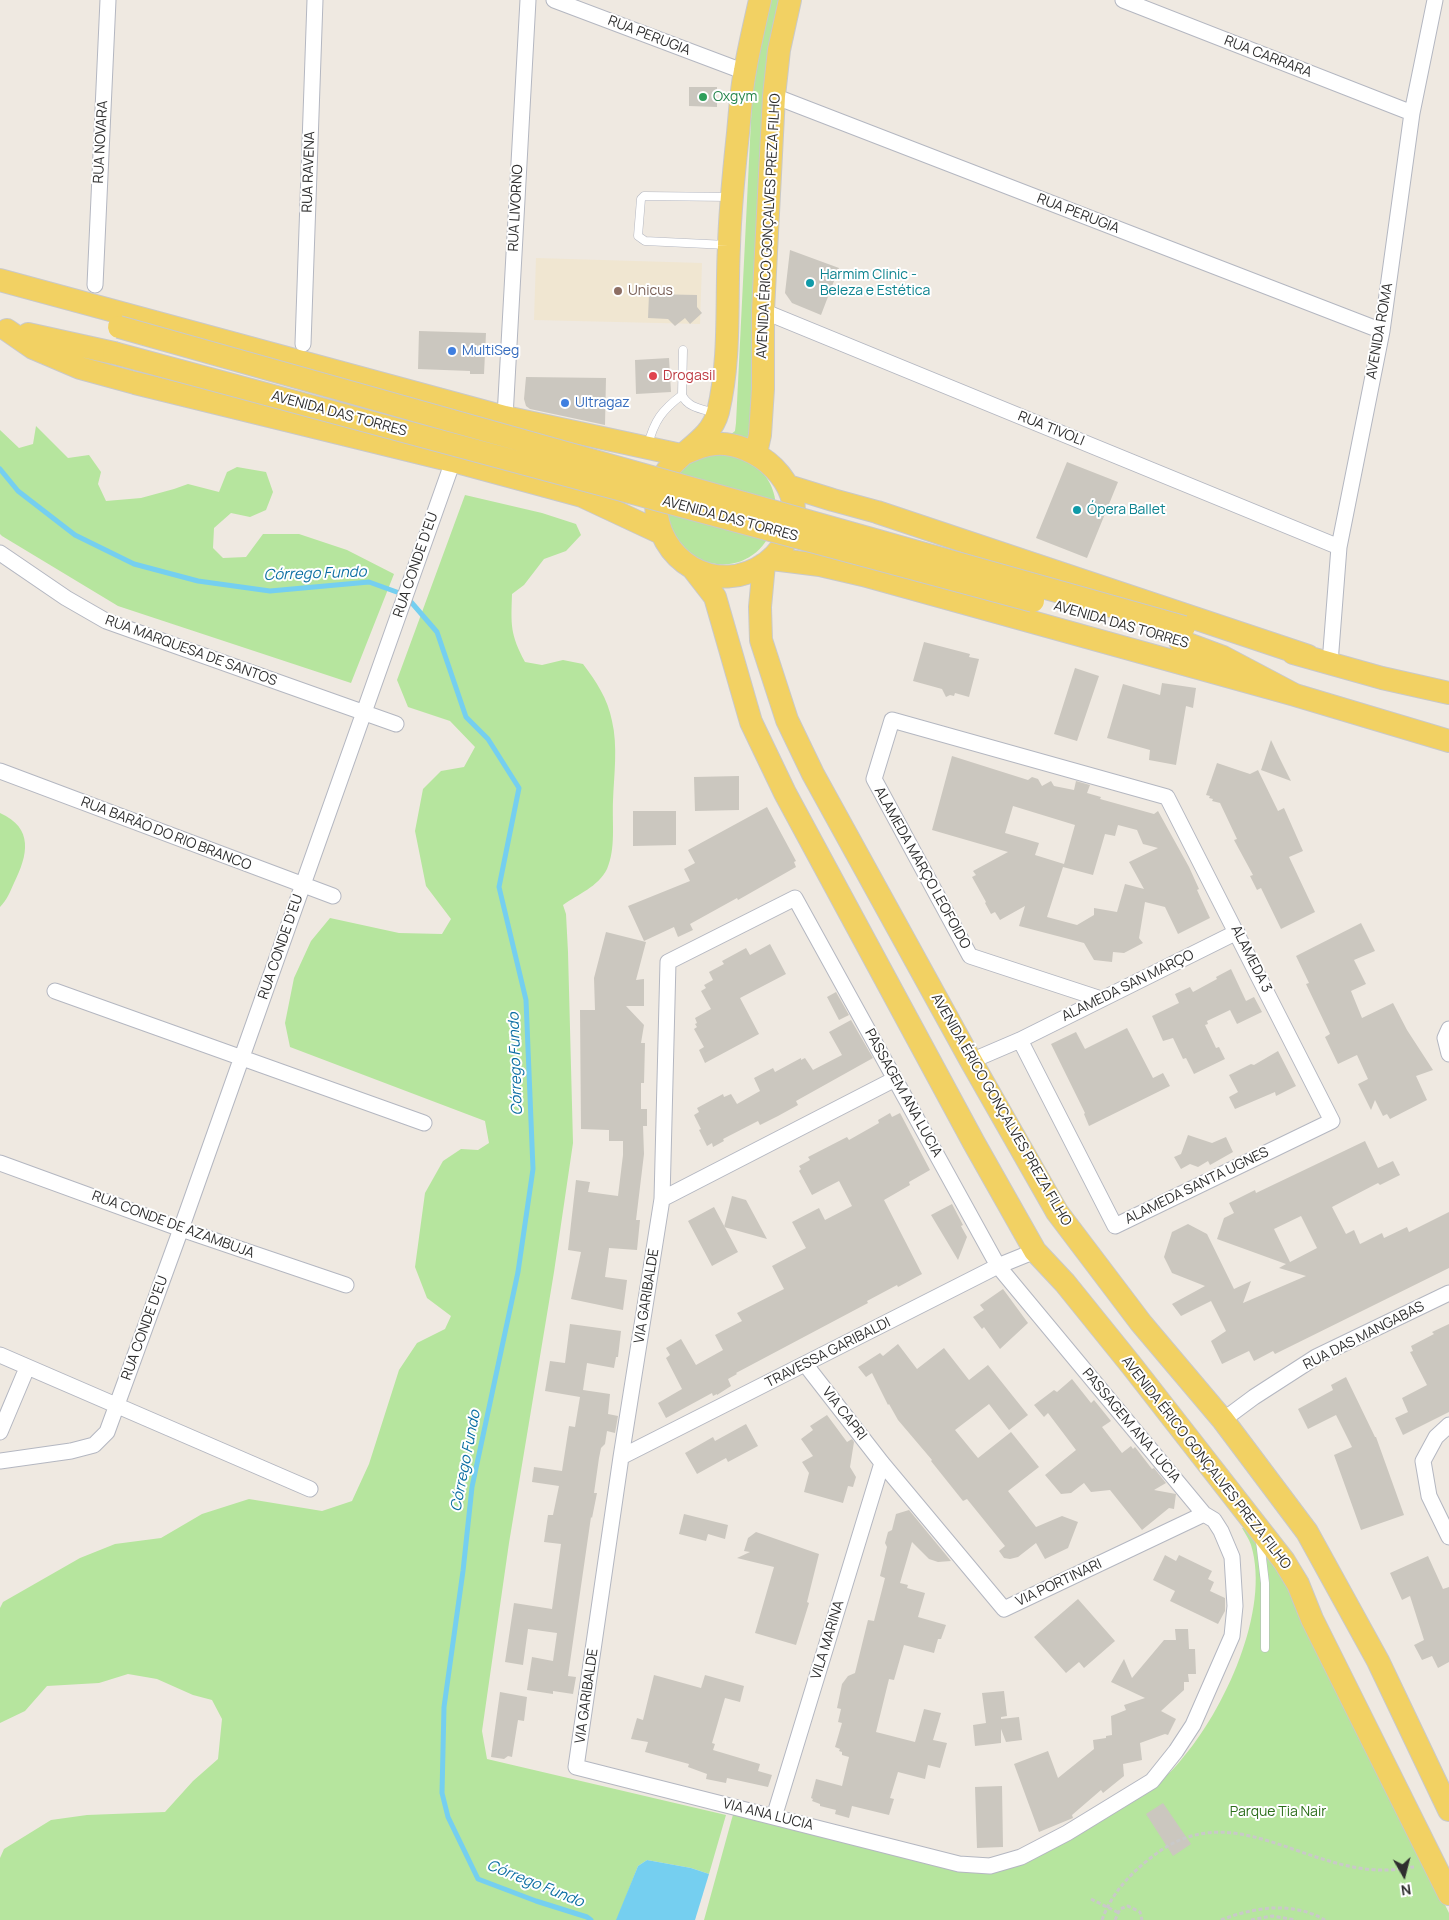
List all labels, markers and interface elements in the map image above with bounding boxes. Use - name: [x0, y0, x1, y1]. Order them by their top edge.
- street label: RUA PERUGIA: [605, 13, 693, 59]
- street label: RUA CARRARA: [1222, 33, 1314, 81]
- place label: Oxgym: [713, 89, 757, 105]
- marker: Oxgym: [697, 91, 709, 103]
- street label: AVENIDA ÉRICO GONÇALVES PREZA FILHO: [754, 93, 784, 359]
- street label: RUA NOVARA: [90, 100, 112, 184]
- street label: RUA RAVENA: [299, 131, 319, 213]
- street label: RUA LIVORNO: [505, 164, 527, 252]
- street label: RUA PERUGIA: [1034, 191, 1122, 237]
- place label: Harmim Clinic - Beleza e Estética: [820, 267, 930, 300]
- marker: Harmim Clinic - Beleza e Estética: [804, 277, 816, 289]
- street label: AVENIDA ROMA: [1363, 282, 1397, 380]
- place label: Unicus: [628, 283, 673, 299]
- marker: Unicus: [612, 285, 624, 297]
- place label: MultiSeg: [462, 343, 519, 359]
- marker: MultiSeg: [446, 345, 458, 357]
- place label: Drogasil: [663, 368, 716, 384]
- marker: Drogasil: [647, 370, 659, 382]
- street label: AVENIDA DAS TORRES: [269, 388, 409, 440]
- place label: Ultragaz: [575, 395, 630, 411]
- marker: Ultragaz: [559, 397, 571, 409]
- street label: RUA TIVOLI: [1015, 408, 1087, 450]
- street label: AVENIDA DAS TORRES: [660, 493, 800, 545]
- place label: Ópera Ballet: [1087, 502, 1166, 518]
- marker: Ópera Ballet: [1071, 504, 1083, 516]
- street label: RUA CONDE D'EU: [390, 510, 442, 620]
- water label: Córrego Fundo: [263, 563, 367, 585]
- street label: AVENIDA DAS TORRES: [1052, 598, 1190, 652]
- street label: RUA MARQUESA DE SANTOS: [103, 612, 279, 690]
- street label: ALAMEDA MARÇO LEOFOIDO: [870, 784, 974, 952]
- street label: RUA BARÃO DO RIO BRANCO: [78, 794, 254, 874]
- street label: RUA CONDE D'EU: [255, 892, 307, 1002]
- street label: ALAMEDA 3: [1227, 923, 1275, 995]
- street label: ALAMEDA SAN MARÇO: [1059, 947, 1197, 1025]
- street label: AVENIDA ÉRICO GONÇALVES PREZA FILHO: [927, 991, 1075, 1229]
- water label: Córrego Fundo: [505, 1012, 527, 1116]
- street label: PASSAGEM ANA LUCIA: [861, 1026, 945, 1160]
- street label: ALAMEDA SANTA UGNES: [1122, 1144, 1272, 1228]
- street label: RUA CONDE DE AZAMBUJA: [90, 1188, 256, 1262]
- street label: VIA GARIBALDE: [631, 1247, 663, 1345]
- street label: RUA CONDE D'EU: [118, 1273, 172, 1383]
- street label: RUA DAS MANGABAS: [1301, 1298, 1427, 1374]
- street label: TRAVESSA GARIBALDI: [763, 1314, 893, 1392]
- street label: AVENIDA ÉRICO GONÇALVES PREZA FILHO: [1118, 1353, 1294, 1573]
- street label: PASSAGEM ANA LUCIA: [1078, 1365, 1184, 1487]
- street label: VIA CAPRI: [818, 1384, 870, 1444]
- water label: Córrego Fundo: [447, 1409, 485, 1513]
- street label: VIA PORTINARI: [1013, 1556, 1105, 1610]
- street label: VILA MARINA: [808, 1598, 848, 1682]
- street label: VIA GARIBALDE: [572, 1647, 602, 1745]
- street label: VIA ANA LUCIA: [721, 1796, 815, 1834]
- park label: Parque Tia Nair: [1230, 1804, 1326, 1820]
- north arrow: [1379, 1850, 1429, 1900]
- water label: Córrego Fundo: [484, 1856, 586, 1912]
- text: N: [1400, 1880, 1412, 1900]

